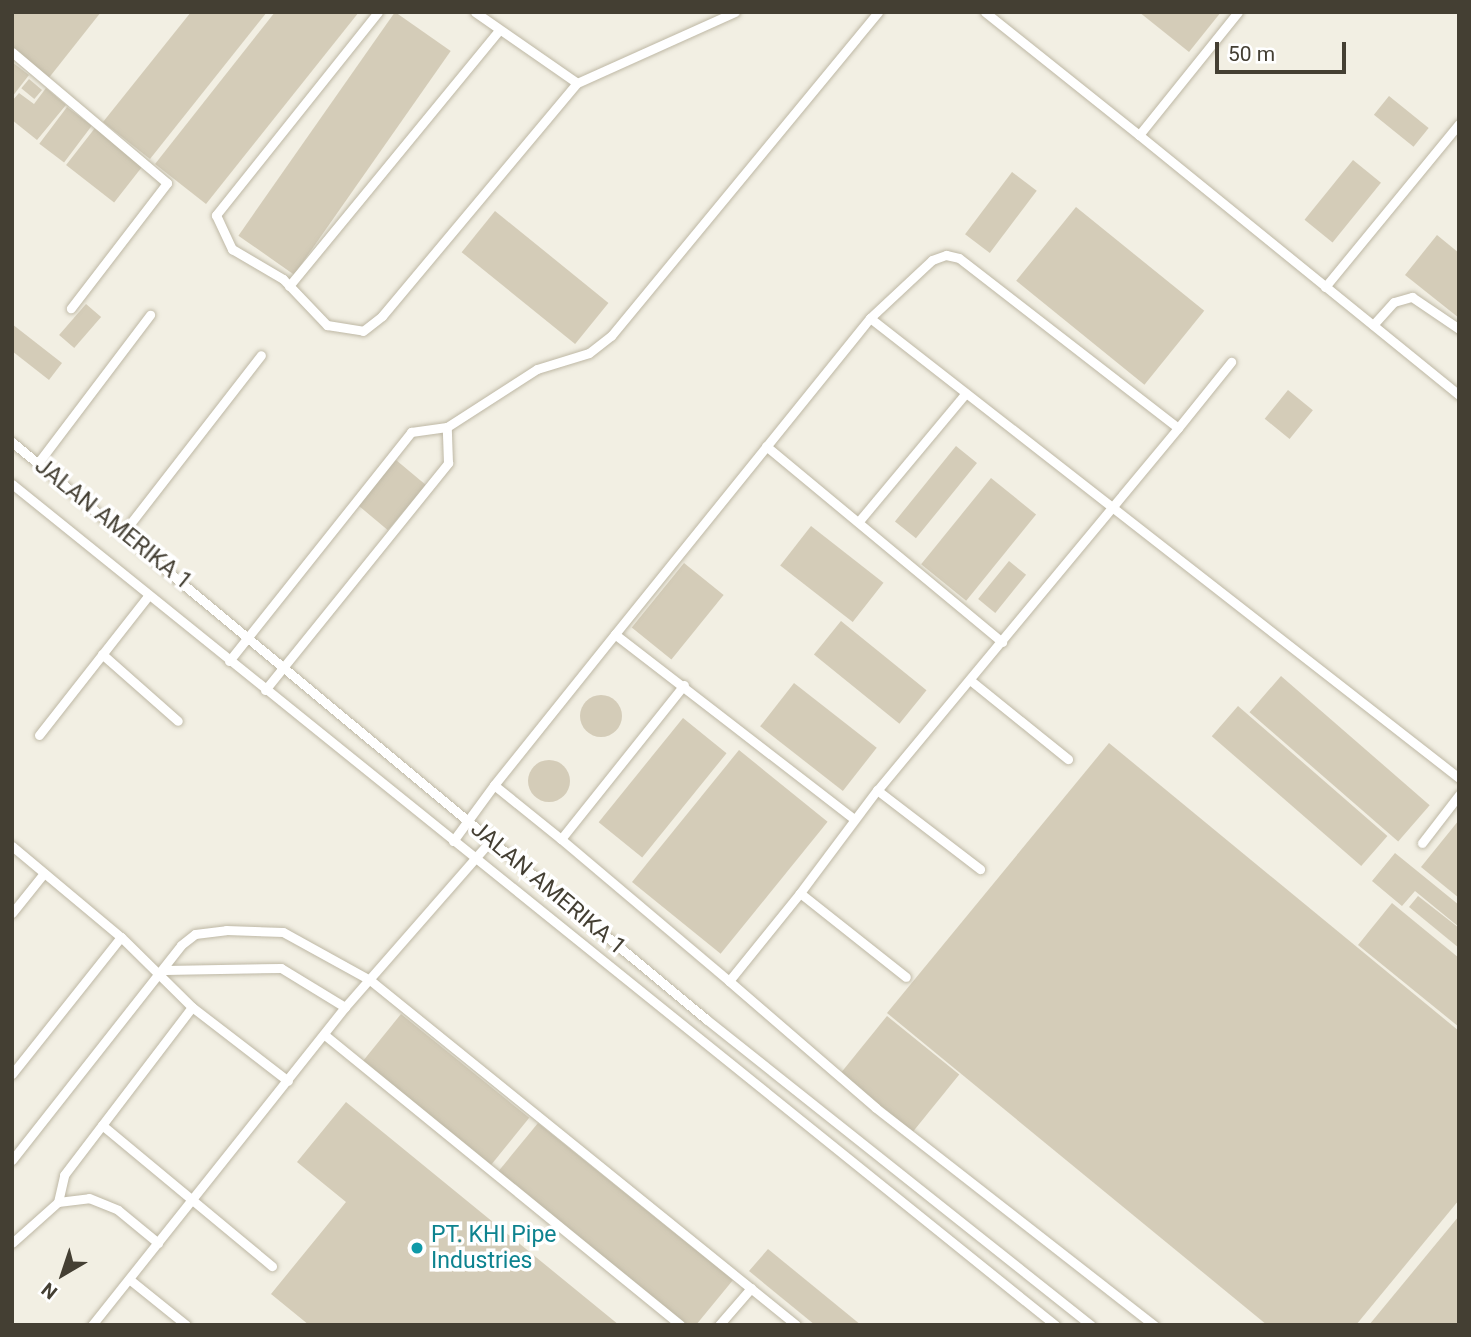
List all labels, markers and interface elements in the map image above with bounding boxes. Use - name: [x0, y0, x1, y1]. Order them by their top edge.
- scale bar: [1219, 28, 1350, 72]
- text: 50 m: [1228, 42, 1275, 66]
- street label: JALAN AMERIKA 1: [29, 452, 197, 596]
- street label: JALAN AMERIKA 1: [465, 815, 631, 961]
- place label: PT. KHI Pipe Industries: [431, 1221, 557, 1275]
- north arrow: [28, 1239, 98, 1309]
- marker: PT. KHI Pipe Industries: [409, 1240, 425, 1256]
- text: N: [37, 1278, 62, 1304]

